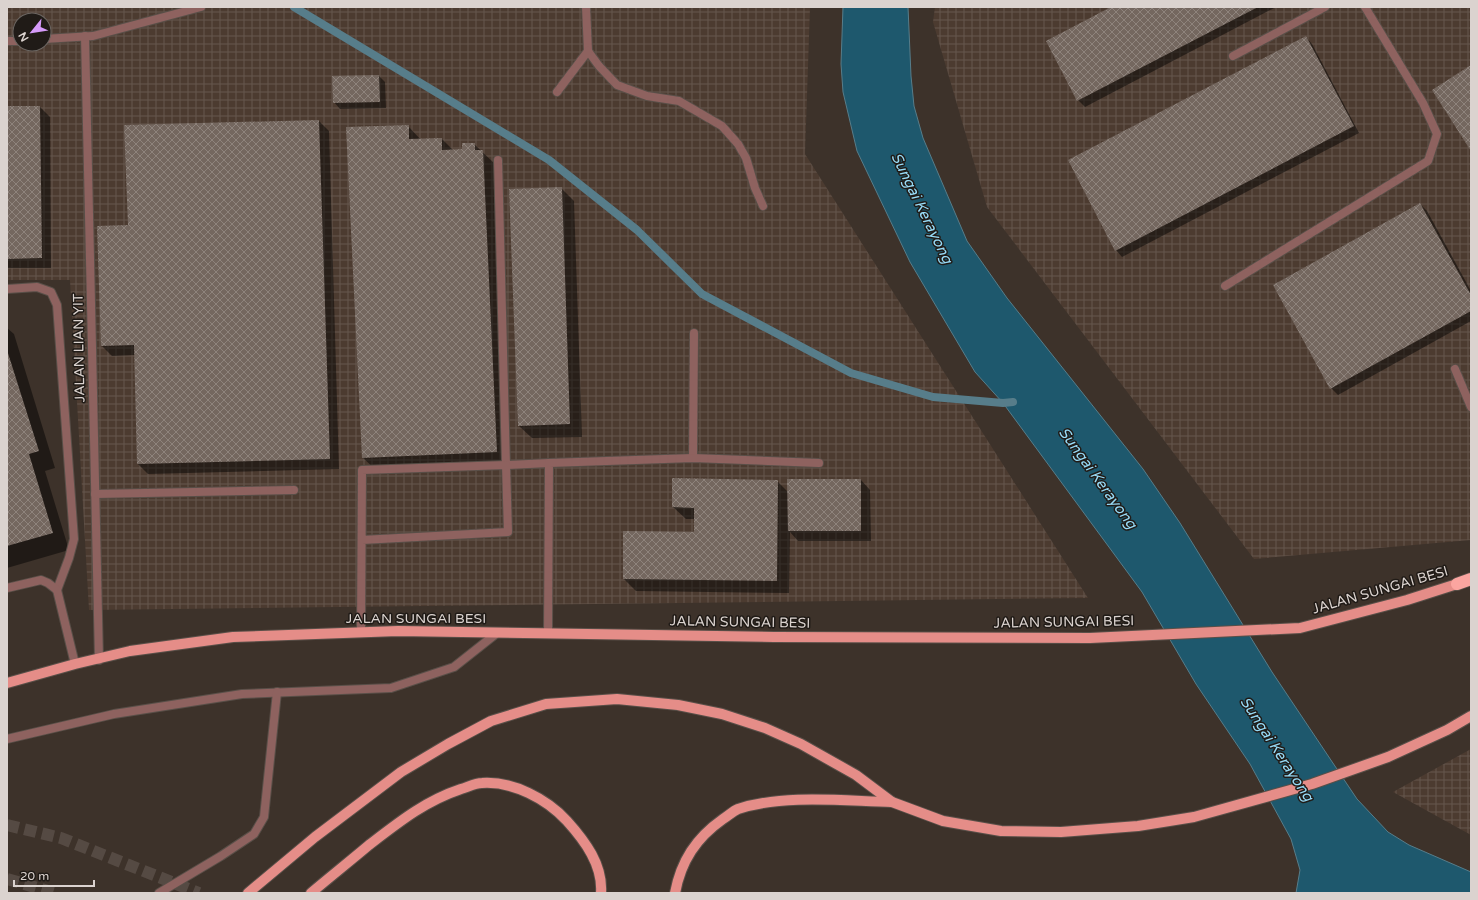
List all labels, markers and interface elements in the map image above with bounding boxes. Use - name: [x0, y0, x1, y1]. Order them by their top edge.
- north arrow: [12, 12, 52, 52]
- text: N: [16, 30, 32, 44]
- water label: Sungai Kerayong: [887, 150, 957, 268]
- street label: JALAN LIAN YIT: [70, 293, 88, 403]
- water label: Sungai Kerayong: [1055, 424, 1142, 534]
- street label: JALAN SUNGAI BESI: [1310, 562, 1450, 618]
- street label: JALAN SUNGAI BESI: [346, 610, 486, 627]
- street label: JALAN SUNGAI BESI: [670, 612, 810, 632]
- street label: JALAN SUNGAI BESI: [994, 612, 1134, 632]
- water label: Sungai Kerayong: [1236, 693, 1318, 806]
- scale bar: [14, 862, 94, 888]
- text: 20 m: [20, 869, 49, 883]

